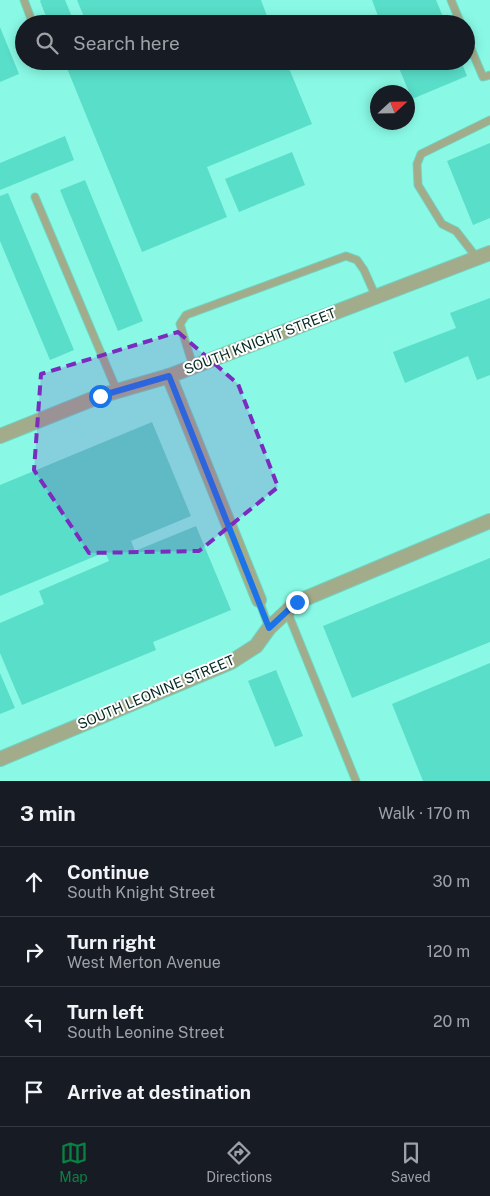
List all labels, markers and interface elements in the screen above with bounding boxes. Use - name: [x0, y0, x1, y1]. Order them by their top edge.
- search box: [15, 15, 475, 70]
- icon: search: [33, 29, 61, 57]
- text: Search here: [73, 32, 180, 54]
- north arrow: [370, 85, 415, 130]
- street label: SOUTH KNIGHT STREET: [182, 305, 338, 377]
- route start: [89, 385, 112, 408]
- route end: [286, 591, 309, 614]
- street label: SOUTH LEONINE STREET: [75, 652, 237, 732]
- text: 3 min: [20, 801, 76, 826]
- text: Walk · 170 m: [378, 804, 470, 823]
- text: Continue: [67, 861, 149, 883]
- icon: ahead: [20, 868, 48, 896]
- text: 30 m: [433, 872, 470, 891]
- text: South Knight Street: [67, 883, 215, 902]
- text: Turn right: [67, 931, 156, 953]
- icon: right: [20, 938, 48, 966]
- text: 120 m: [426, 942, 470, 961]
- text: West Merton Avenue: [67, 953, 221, 972]
- text: Turn left: [67, 1001, 144, 1023]
- icon: left: [20, 1008, 48, 1036]
- text: 20 m: [433, 1012, 470, 1031]
- text: South Leonine Street: [67, 1023, 225, 1042]
- icon: arrive: [20, 1078, 48, 1106]
- text: Arrive at destination: [67, 1081, 251, 1103]
- tab: Map: [59, 1139, 88, 1185]
- tab: Directions: [206, 1139, 272, 1185]
- tab: Saved: [391, 1139, 431, 1185]

